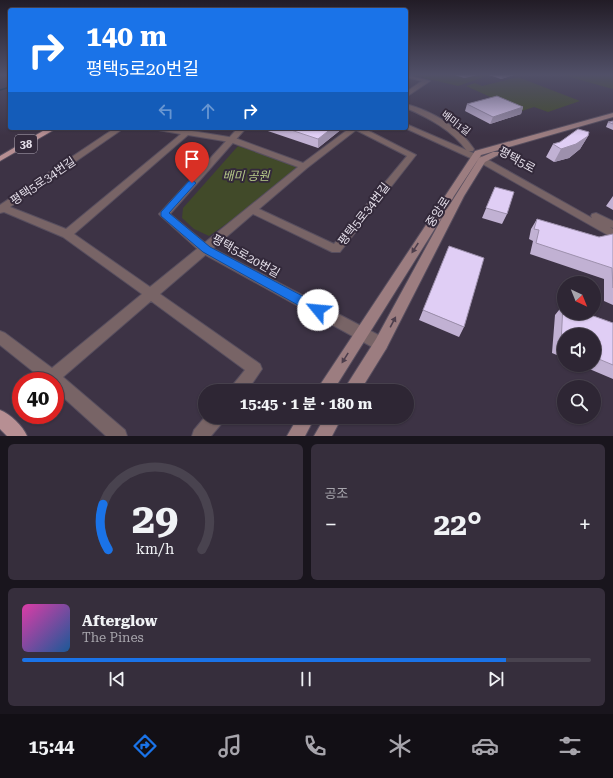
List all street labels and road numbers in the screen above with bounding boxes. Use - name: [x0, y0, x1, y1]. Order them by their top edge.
- street label: 배미1길: [439, 109, 473, 137]
- road number: 38: [15, 135, 37, 153]
- street label: 평택5로: [496, 144, 538, 176]
- street label: 평택5로34번길: [8, 154, 78, 208]
- street label: 평택5로34번길: [335, 180, 393, 248]
- street label: 중앙로: [423, 194, 453, 230]
- street label: 평택5로20번길: [210, 232, 282, 280]

